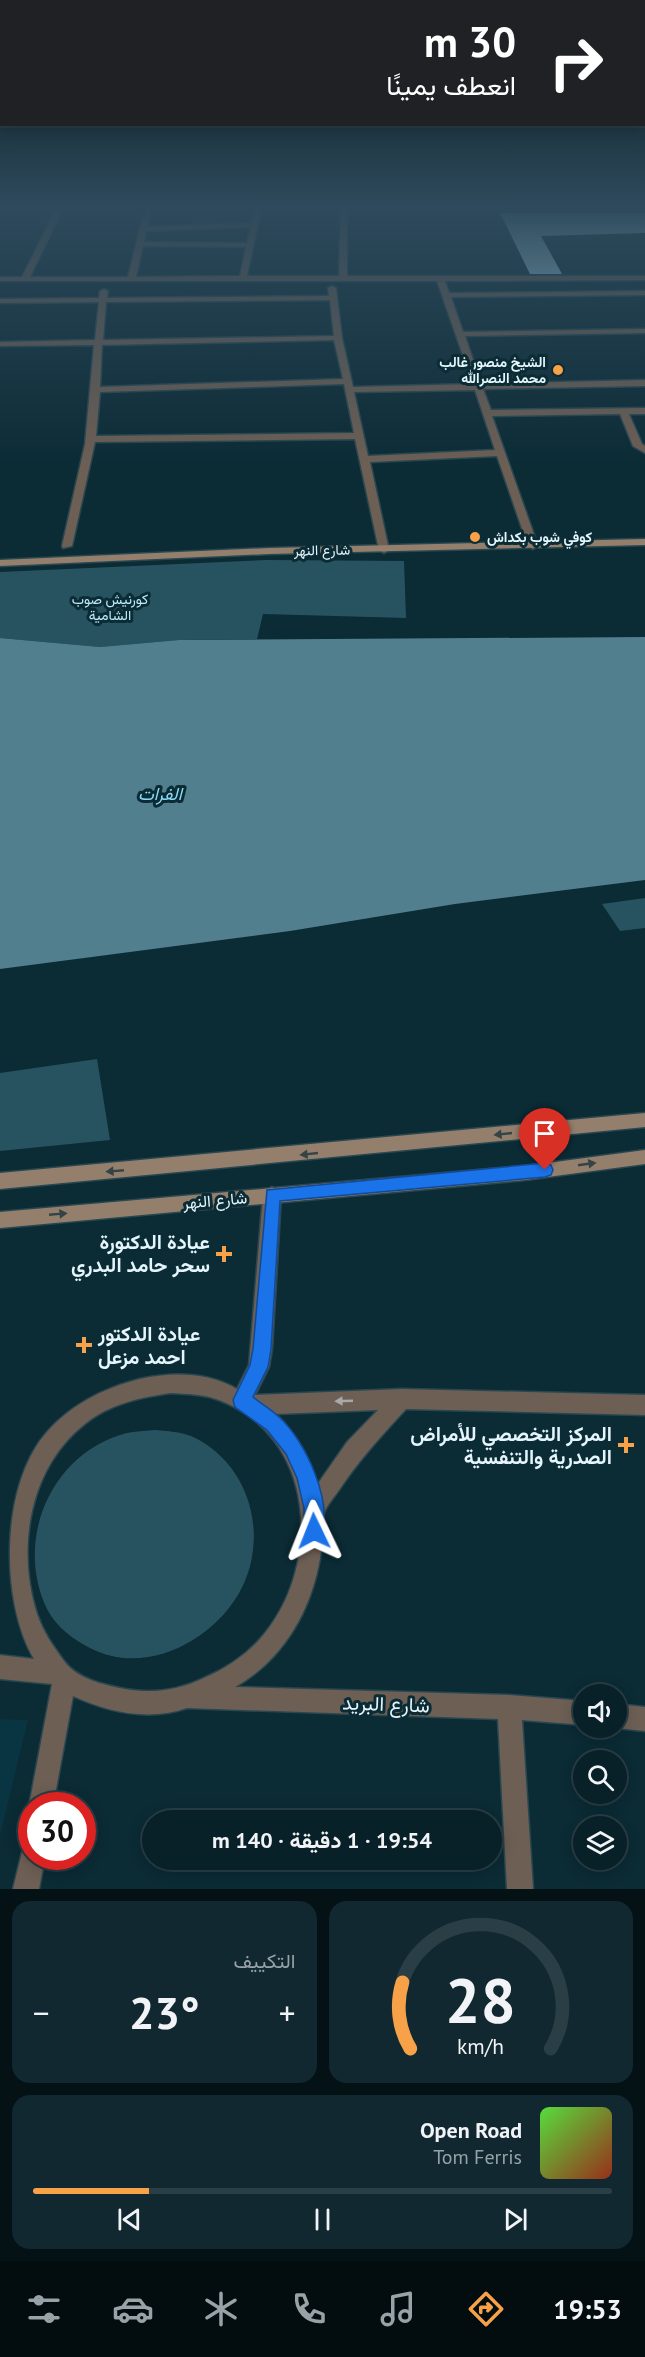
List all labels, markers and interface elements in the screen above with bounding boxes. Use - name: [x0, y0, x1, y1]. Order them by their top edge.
- text: 30 m: [424, 14, 516, 69]
- icon: right: [537, 24, 615, 102]
- text: انعطف يمينًا: [386, 68, 516, 102]
- place label: الشيخ منصور غالب محمد النصرالله: [439, 353, 546, 387]
- marker: الشيخ منصور غالب محمد النصرالله: [551, 363, 565, 377]
- place label: كوفي شوب بكداش: [487, 528, 592, 549]
- marker: كوفي شوب بكداش: [468, 530, 482, 544]
- street label: شارع النهر: [293, 541, 350, 562]
- park label: كورنيش صوب الشامية: [72, 590, 148, 624]
- water label: الفرات: [138, 782, 184, 805]
- pin: [519, 1108, 570, 1170]
- icon: arrive: [528, 1117, 561, 1150]
- one-way arrow: [494, 1129, 513, 1139]
- one-way arrow: [300, 1149, 319, 1159]
- one-way arrow: [577, 1160, 596, 1169]
- one-way arrow: [105, 1166, 124, 1176]
- street label: شارع النهر: [181, 1187, 248, 1215]
- one-way arrow: [49, 1209, 68, 1219]
- place label: عيادة الدكتورة سحر حامد البدري: [71, 1229, 210, 1282]
- marker: عيادة الدكتورة سحر حامد البدري: [215, 1245, 233, 1263]
- place label: عيادة الدكتور احمد مزعل: [97, 1321, 200, 1370]
- marker: عيادة الدكتور احمد مزعل: [75, 1336, 93, 1354]
- one-way arrow: [334, 1397, 353, 1406]
- place label: المركز التخصصي للأمراض الصدرية والتنفسية: [410, 1421, 612, 1470]
- marker: المركز التخصصي للأمراض الصدرية والتنفسية: [617, 1436, 635, 1454]
- position arrow: [282, 1499, 346, 1563]
- map controls: [573, 1684, 627, 1870]
- button: sound: [573, 1684, 627, 1738]
- street label: شارع البريد: [342, 1689, 430, 1720]
- button: search: [573, 1750, 627, 1804]
- speed limit sign: 30: [18, 1792, 96, 1870]
- button: layers: [573, 1816, 627, 1870]
- text: 19:54 · 1 دقيقة · 140 m: [212, 1826, 432, 1854]
- text: التكييف: [233, 1948, 296, 1974]
- text: 28: [445, 1959, 516, 2040]
- text: 23°: [129, 1983, 200, 2041]
- text: −: [33, 1991, 50, 2034]
- text: +: [279, 1991, 295, 2034]
- text: km/h: [457, 2032, 504, 2060]
- text: Open Road: [420, 2116, 522, 2144]
- text: Tom Ferris: [433, 2144, 522, 2170]
- icon: previous: [113, 2203, 146, 2236]
- icon: pause: [306, 2203, 339, 2236]
- icon: next: [499, 2203, 532, 2236]
- icon: filters: [23, 2288, 65, 2330]
- icon: car: [112, 2288, 154, 2330]
- icon: climate: [200, 2288, 242, 2330]
- icon: phone: [288, 2288, 330, 2330]
- icon: music: [377, 2288, 419, 2330]
- icon: directions: [465, 2288, 507, 2330]
- text: 19:53: [553, 2292, 622, 2326]

